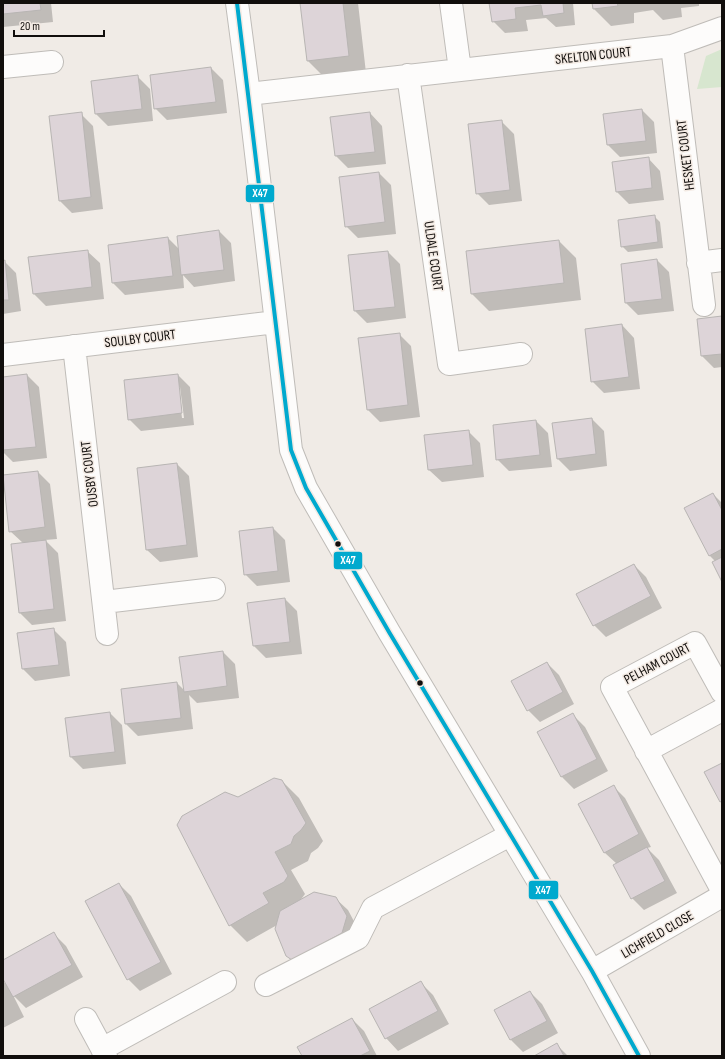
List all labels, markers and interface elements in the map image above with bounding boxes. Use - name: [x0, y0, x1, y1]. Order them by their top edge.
- scale bar: [14, 12, 104, 38]
- text: 20 m: [20, 19, 40, 34]
- street label: SKELTON COURT: [554, 43, 632, 68]
- street label: HESKET COURT: [673, 118, 698, 191]
- line badge: X47: [245, 184, 275, 203]
- text: X47: [252, 187, 268, 200]
- street label: ULDALE COURT: [420, 220, 447, 292]
- street label: SOULBY COURT: [103, 326, 177, 351]
- street label: OUSBY COURT: [77, 440, 102, 508]
- unlabelled marker: [333, 539, 343, 549]
- line badge: X47: [333, 551, 363, 570]
- text: X47: [340, 554, 356, 567]
- street label: PELHAM COURT: [621, 639, 694, 688]
- unlabelled marker: [415, 678, 425, 688]
- line badge: X47: [528, 880, 559, 900]
- text: X47: [535, 884, 551, 897]
- street label: LICHFIELD CLOSE: [618, 907, 697, 962]

